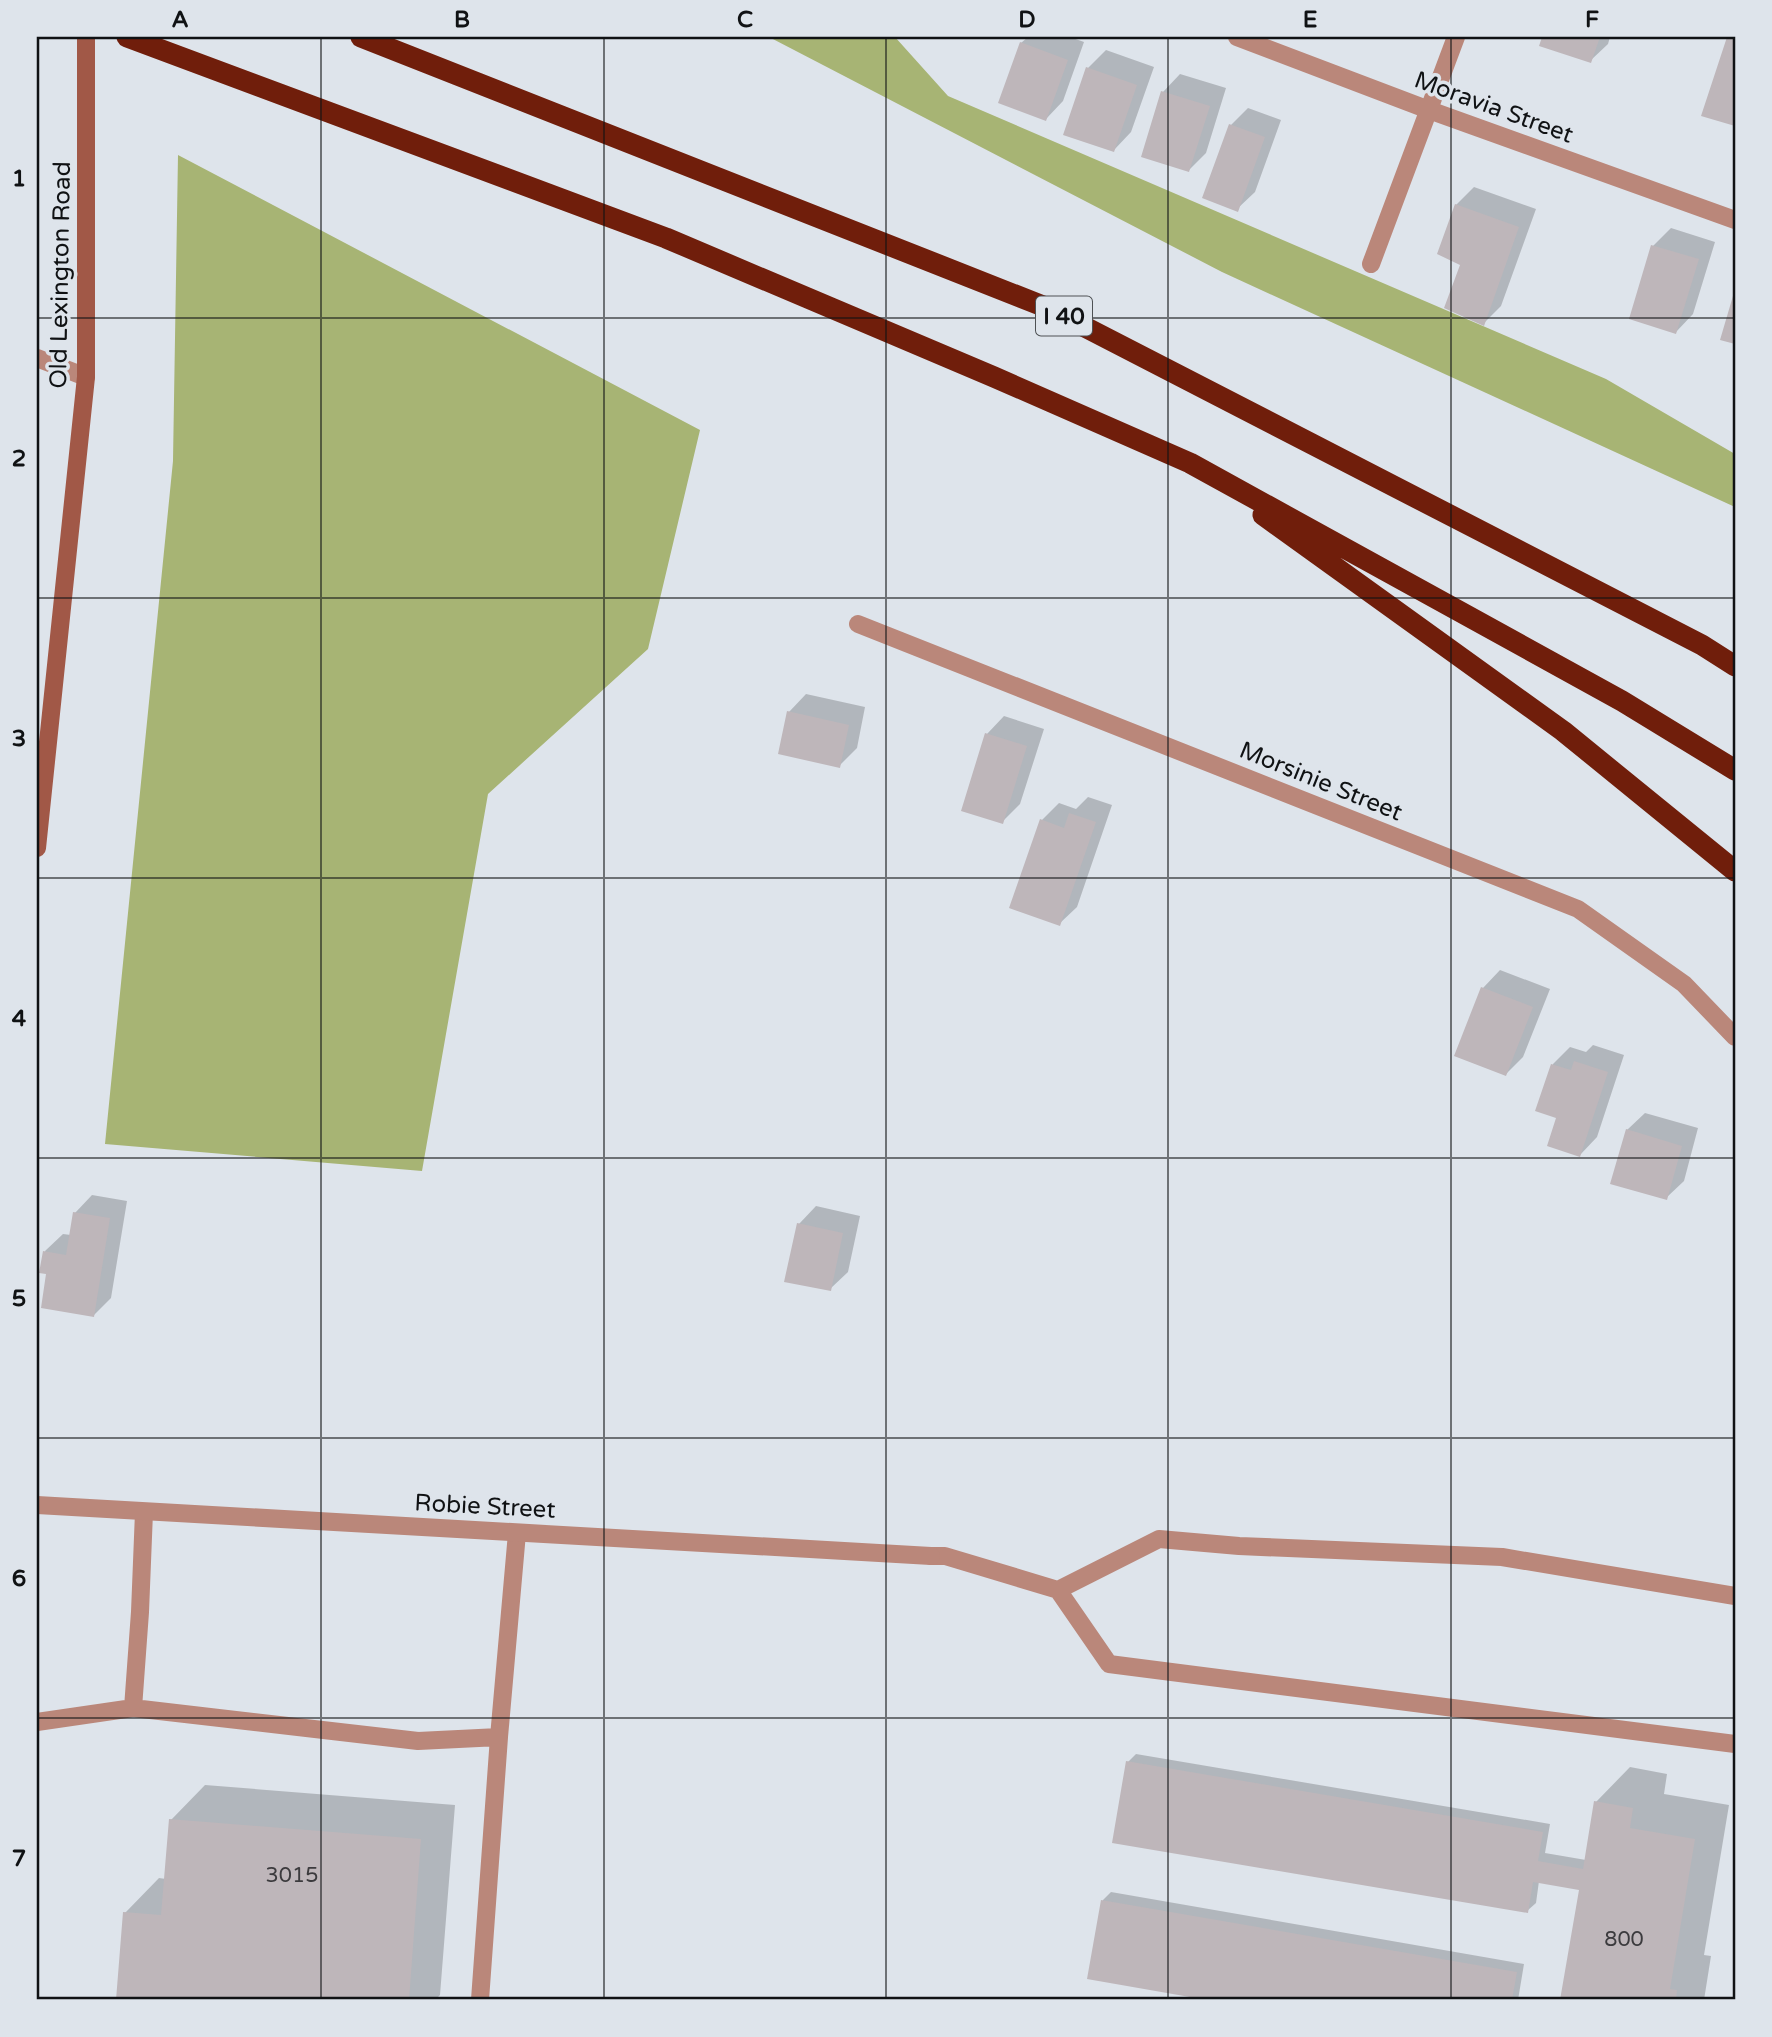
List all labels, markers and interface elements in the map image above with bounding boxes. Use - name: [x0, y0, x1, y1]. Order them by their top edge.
- text: A: [171, 6, 189, 34]
- text: B: [454, 6, 470, 34]
- text: C: [737, 6, 753, 34]
- text: D: [1018, 6, 1036, 34]
- text: E: [1303, 6, 1317, 34]
- text: F: [1585, 6, 1599, 34]
- street label: Moravia Street: [1410, 65, 1577, 150]
- street label: Old Lexington Road: [44, 161, 77, 389]
- text: 1: [12, 165, 26, 193]
- road number: I 40: [1036, 296, 1092, 336]
- text: 2: [12, 445, 26, 473]
- text: 3: [12, 725, 26, 753]
- street label: Morsinie Street: [1235, 736, 1407, 827]
- text: 4: [12, 1005, 27, 1033]
- text: 5: [12, 1285, 26, 1313]
- street label: Robie Street: [414, 1488, 556, 1525]
- text: 6: [12, 1565, 26, 1593]
- text: 7: [12, 1845, 26, 1873]
- house number: 3015: [266, 1863, 318, 1888]
- house number: 800: [1604, 1927, 1644, 1952]

